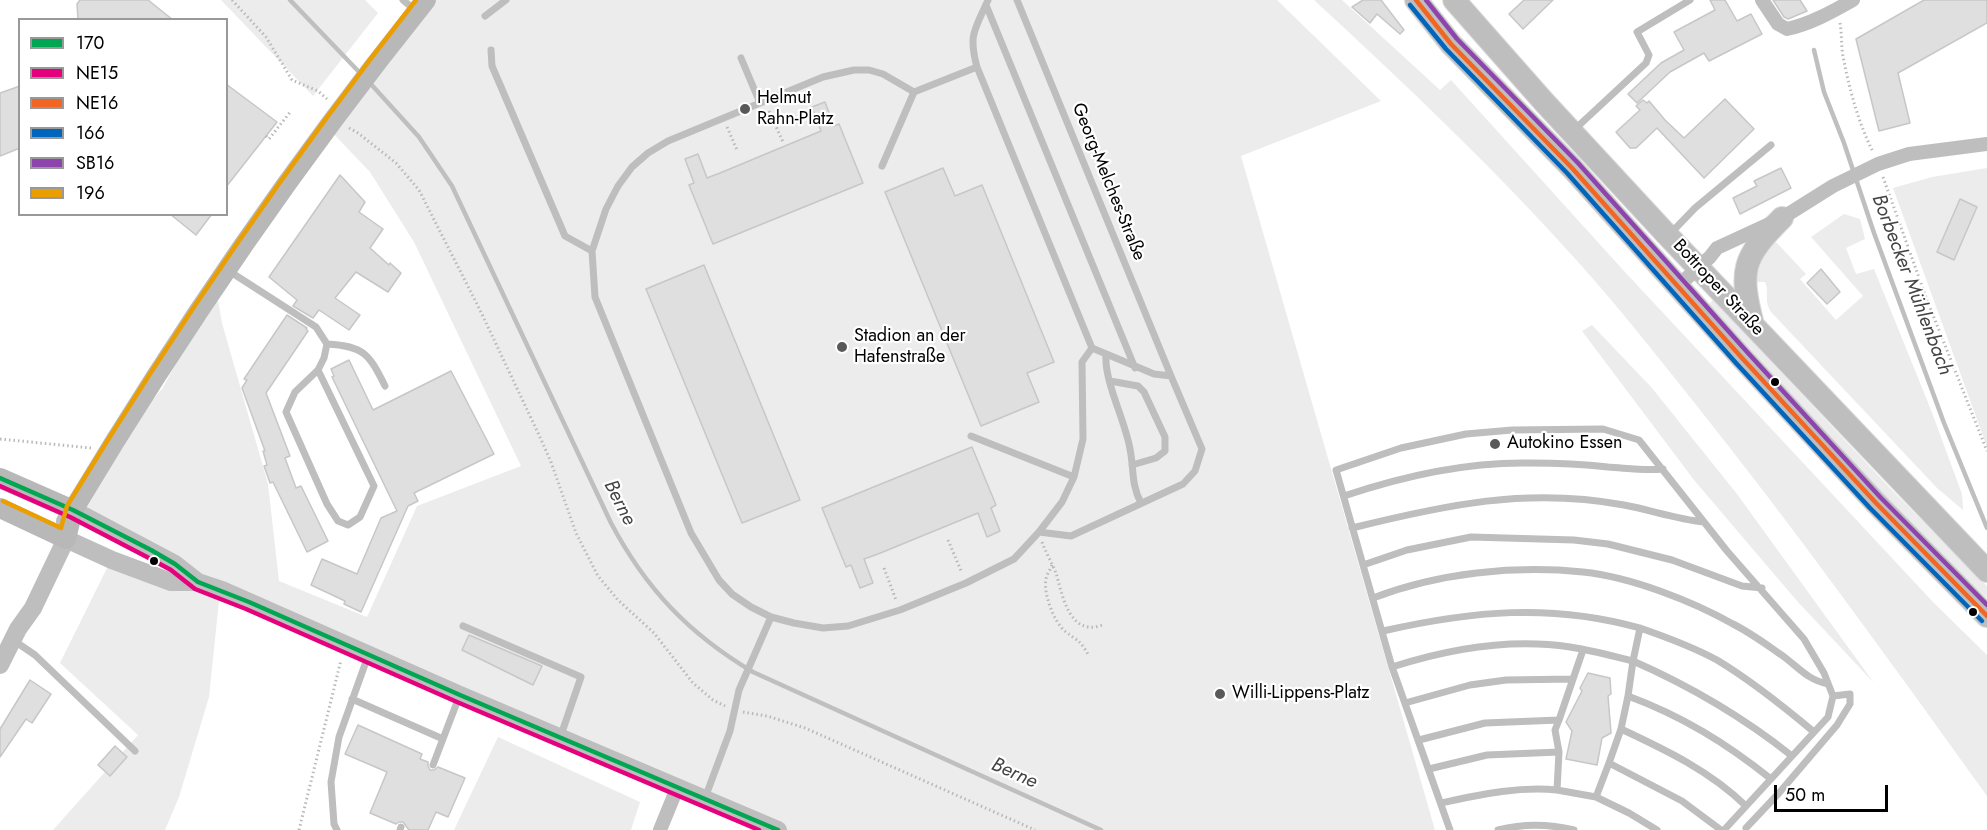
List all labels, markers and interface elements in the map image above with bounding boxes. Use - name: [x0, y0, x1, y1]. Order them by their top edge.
- legend: [18, 18, 228, 216]
- text: 170: [76, 30, 104, 56]
- text: NE15: [76, 60, 118, 86]
- place label: Helmut Rahn-Platz: [757, 88, 834, 130]
- text: NE16: [76, 90, 118, 116]
- street label: Georg-Melches-Straße: [1067, 100, 1149, 264]
- marker: Helmut Rahn-Platz: [738, 102, 752, 116]
- text: 166: [76, 120, 105, 146]
- text: SB16: [76, 150, 114, 176]
- text: 196: [76, 180, 105, 206]
- water label: Borbecker Mühlenbach: [1865, 191, 1957, 379]
- street label: Bottroper Straße: [1668, 235, 1768, 341]
- place label: Stadion an der Hafenstraße: [854, 326, 966, 368]
- marker: Stadion an der Hafenstraße: [835, 340, 849, 354]
- unlabelled marker: [1769, 376, 1781, 388]
- place label: Autokino Essen: [1507, 433, 1623, 455]
- marker: Autokino Essen: [1488, 437, 1502, 451]
- water label: Berne: [597, 476, 641, 530]
- unlabelled marker: [148, 555, 160, 567]
- unlabelled marker: [1967, 606, 1979, 618]
- place label: Willi-Lippens-Platz: [1232, 683, 1370, 705]
- marker: Willi-Lippens-Platz: [1213, 687, 1227, 701]
- water label: Berne: [987, 753, 1041, 795]
- scale bar: [1777, 773, 1891, 811]
- text: 50 m: [1785, 782, 1825, 808]

